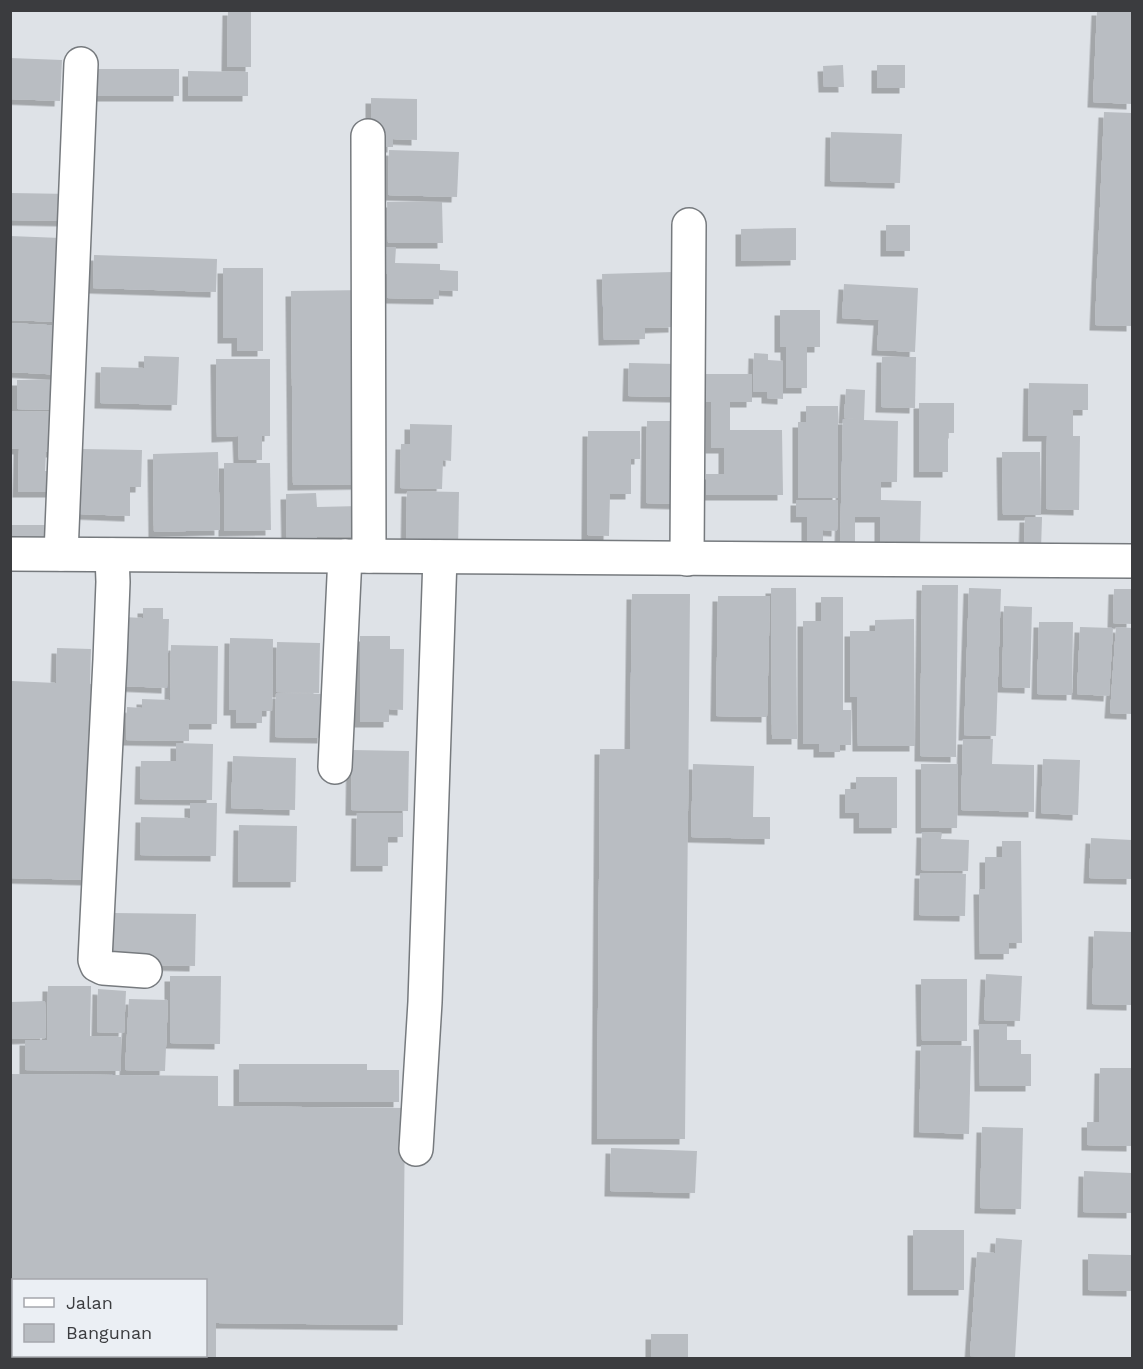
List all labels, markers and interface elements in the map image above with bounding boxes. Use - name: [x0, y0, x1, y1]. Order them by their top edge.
- legend: [12, 1279, 207, 1357]
- text: Jalan: [66, 1292, 113, 1313]
- text: Bangunan: [66, 1322, 152, 1343]

